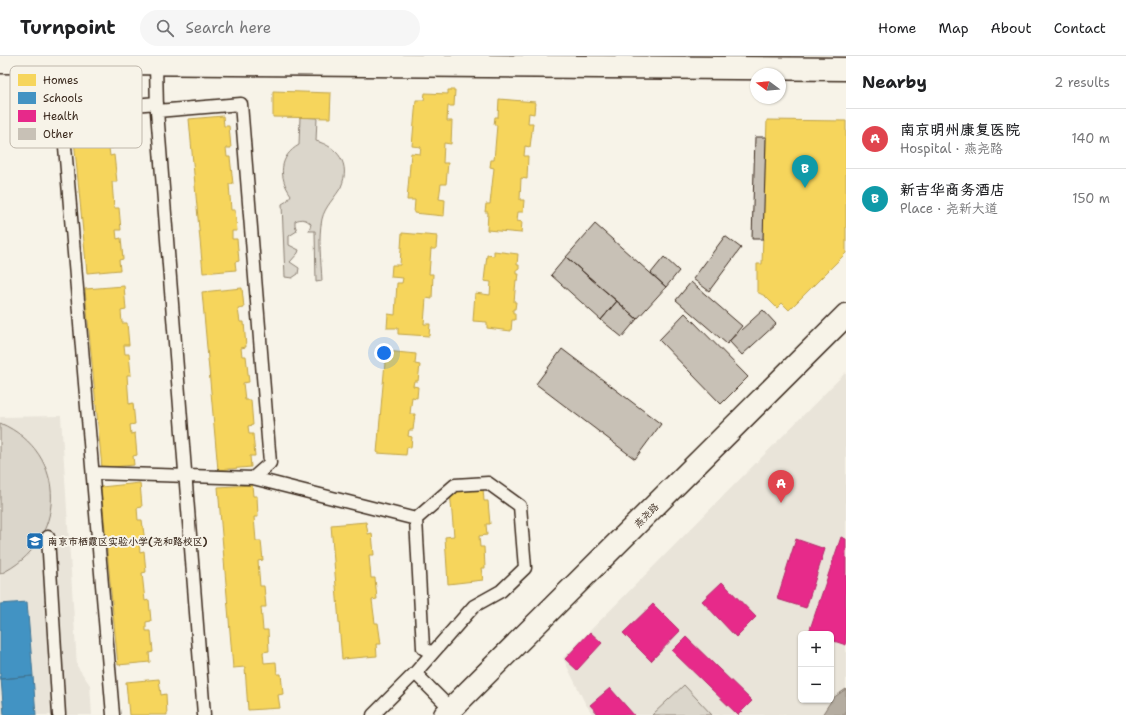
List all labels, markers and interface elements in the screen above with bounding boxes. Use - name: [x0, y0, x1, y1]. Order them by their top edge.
- search box: [140, 10, 420, 46]
- text: Turnpoint: [20, 15, 116, 40]
- icon: search: [154, 17, 176, 39]
- text: Search here: [186, 18, 271, 38]
- text: Home: [878, 19, 917, 37]
- text: Map: [939, 19, 969, 37]
- text: About: [991, 19, 1032, 37]
- text: Contact: [1054, 19, 1106, 37]
- legend: [10, 66, 142, 148]
- north arrow: [750, 68, 786, 104]
- text: Nearby: [862, 71, 927, 93]
- text: Homes: [43, 73, 79, 88]
- text: 2 results: [1054, 74, 1110, 91]
- text: Schools: [43, 91, 83, 106]
- text: Health: [43, 109, 79, 124]
- text: 南京明州康复医院: [900, 120, 1020, 140]
- text: Other: [43, 127, 74, 142]
- text: A: [870, 130, 880, 147]
- text: 140 m: [1071, 130, 1110, 147]
- text: Hospital · 燕尧路: [900, 140, 1003, 157]
- pin: B: [792, 155, 818, 188]
- text: 新吉华商务酒店: [900, 180, 1005, 200]
- text: B: [871, 190, 879, 207]
- text: 150 m: [1072, 190, 1110, 207]
- text: Place · 尧新大道: [900, 200, 998, 217]
- your location: [374, 343, 394, 363]
- pin: A: [768, 470, 794, 503]
- street label: 燕尧路: [631, 500, 662, 531]
- school or university icon: 南京市栖霞区实验小学(尧和路校区): [25, 531, 45, 551]
- place label: 南京市栖霞区实验小学(尧和路校区): [48, 535, 208, 548]
- map controls: [798, 631, 834, 703]
- button: +: [798, 631, 834, 667]
- button: −: [798, 667, 834, 703]

